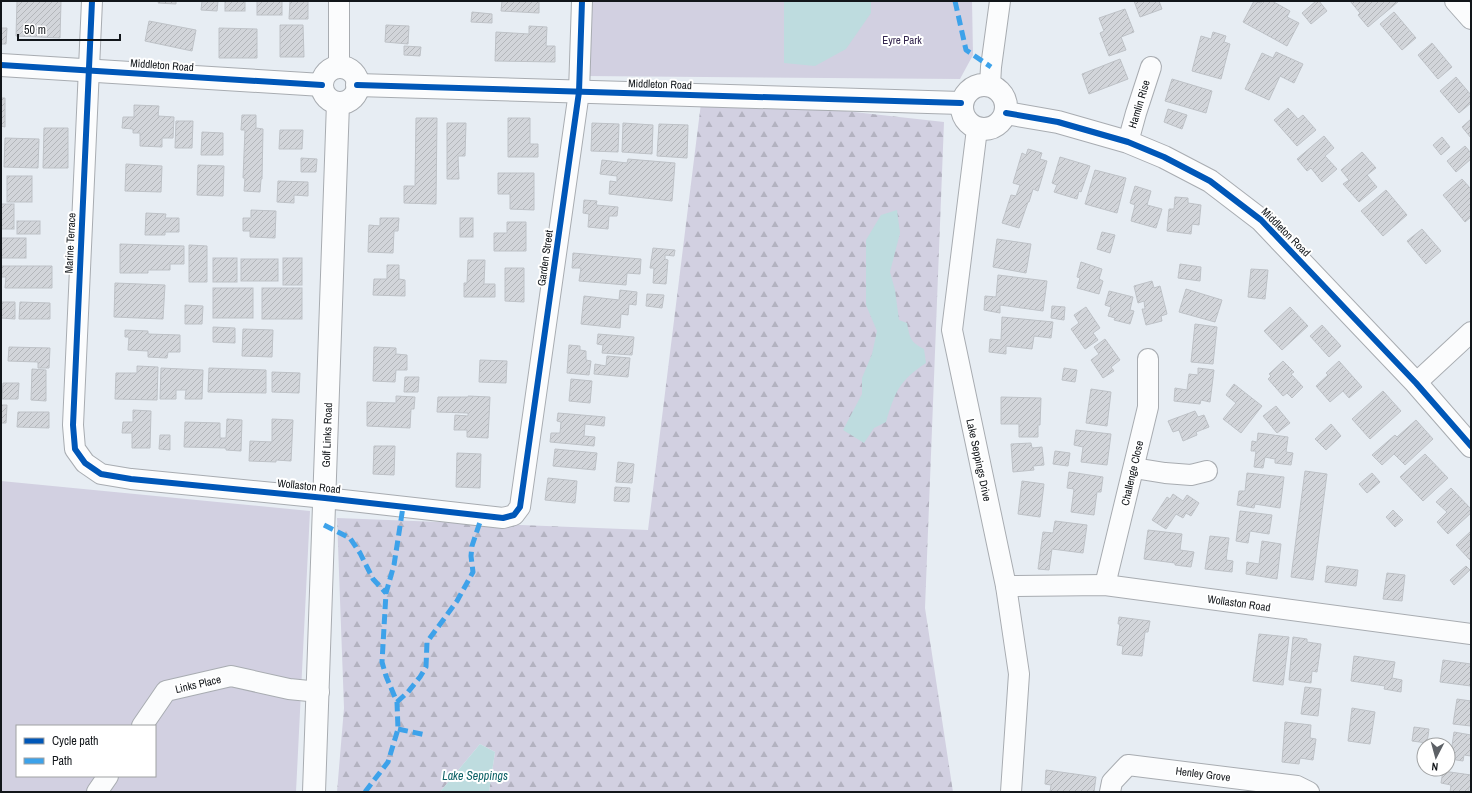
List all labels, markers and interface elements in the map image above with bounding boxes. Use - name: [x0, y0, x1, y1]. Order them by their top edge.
- scale bar: [18, 16, 120, 42]
- text: 50 m: [24, 22, 46, 38]
- park label: Eyre Park: [882, 33, 922, 47]
- street label: Middleton Road: [130, 56, 194, 74]
- street label: Middleton Road: [628, 76, 692, 92]
- street label: Hamlin Rise: [1125, 78, 1153, 130]
- street label: Middleton Road: [1259, 205, 1313, 259]
- street label: Marine Terrace: [61, 212, 79, 274]
- street label: Garden Street: [534, 228, 556, 287]
- street label: Golf Links Road: [319, 402, 335, 468]
- street label: Lake Seppings Drive: [963, 417, 995, 503]
- street label: Challenge Close: [1118, 439, 1146, 507]
- street label: Wollaston Road: [277, 476, 341, 496]
- street label: Wollaston Road: [1207, 592, 1271, 614]
- street label: Links Place: [174, 672, 222, 696]
- legend: [16, 725, 156, 777]
- text: Cycle path: [52, 733, 99, 749]
- north arrow: [1416, 737, 1456, 777]
- text: Path: [52, 753, 72, 769]
- text: N: [1431, 760, 1439, 774]
- street label: Henley Grove: [1175, 764, 1231, 784]
- water label: Lake Seppings: [442, 768, 508, 784]

